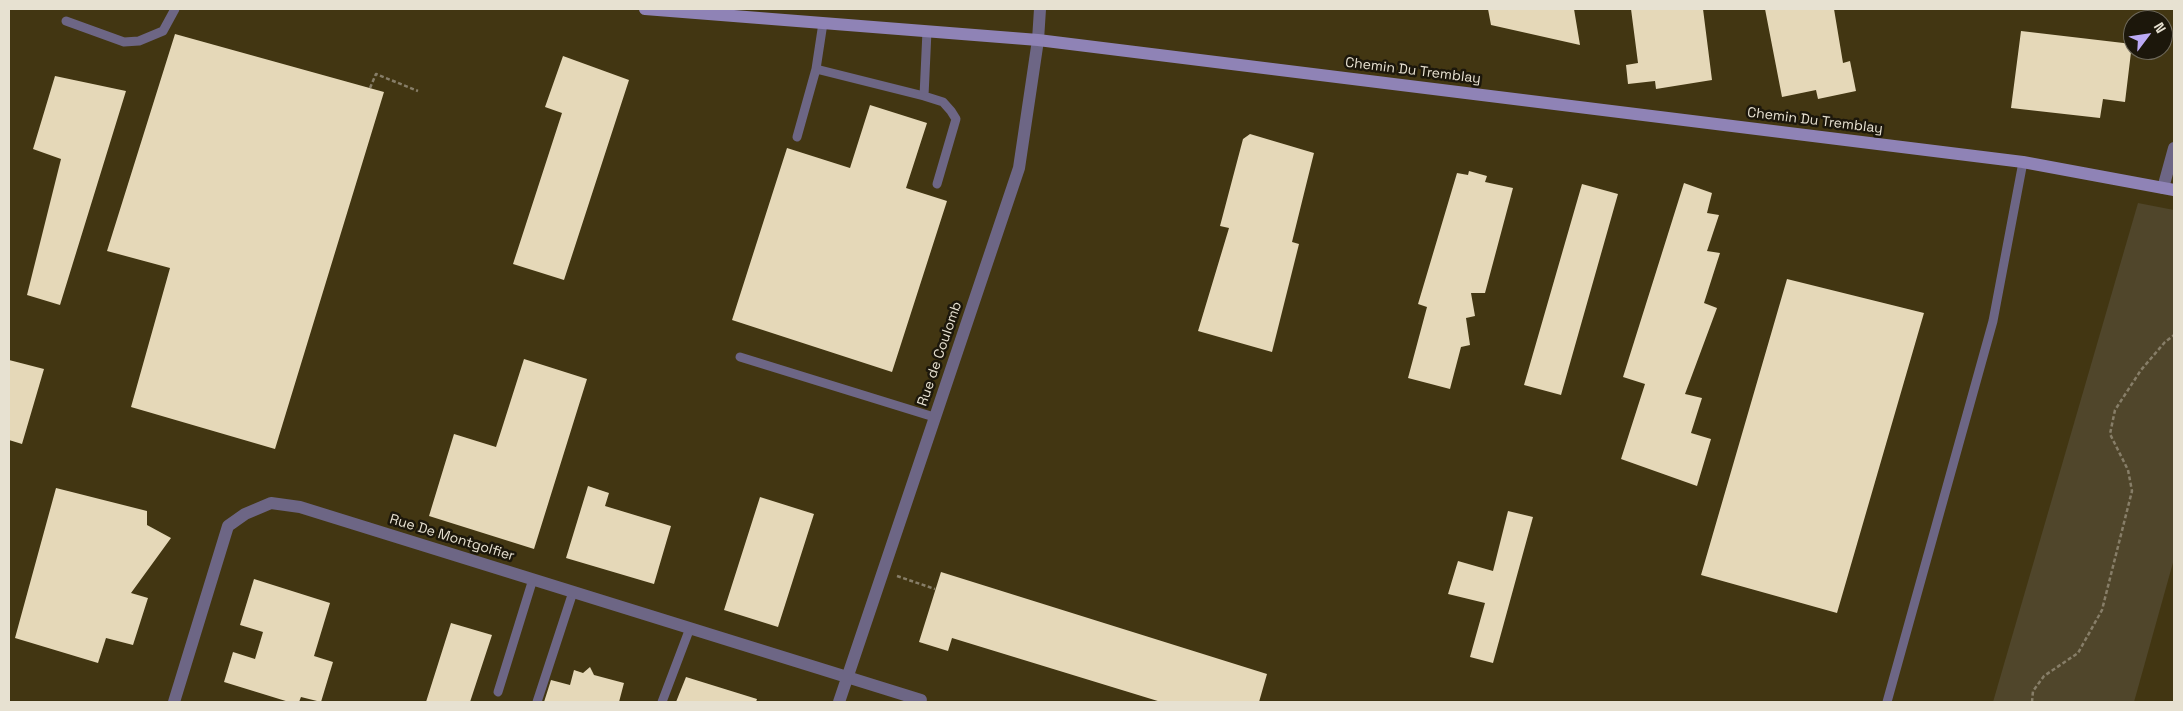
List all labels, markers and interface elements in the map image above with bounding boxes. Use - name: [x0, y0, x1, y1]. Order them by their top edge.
- north arrow: [2123, 10, 2173, 60]
- text: N: [2150, 19, 2170, 36]
- street label: Chemin Du Tremblay: [1344, 54, 1482, 88]
- street label: Chemin Du Tremblay: [1746, 104, 1884, 138]
- street label: Rue de Coulomb: [914, 299, 966, 409]
- street label: Rue De Montgolfier: [388, 511, 516, 565]

